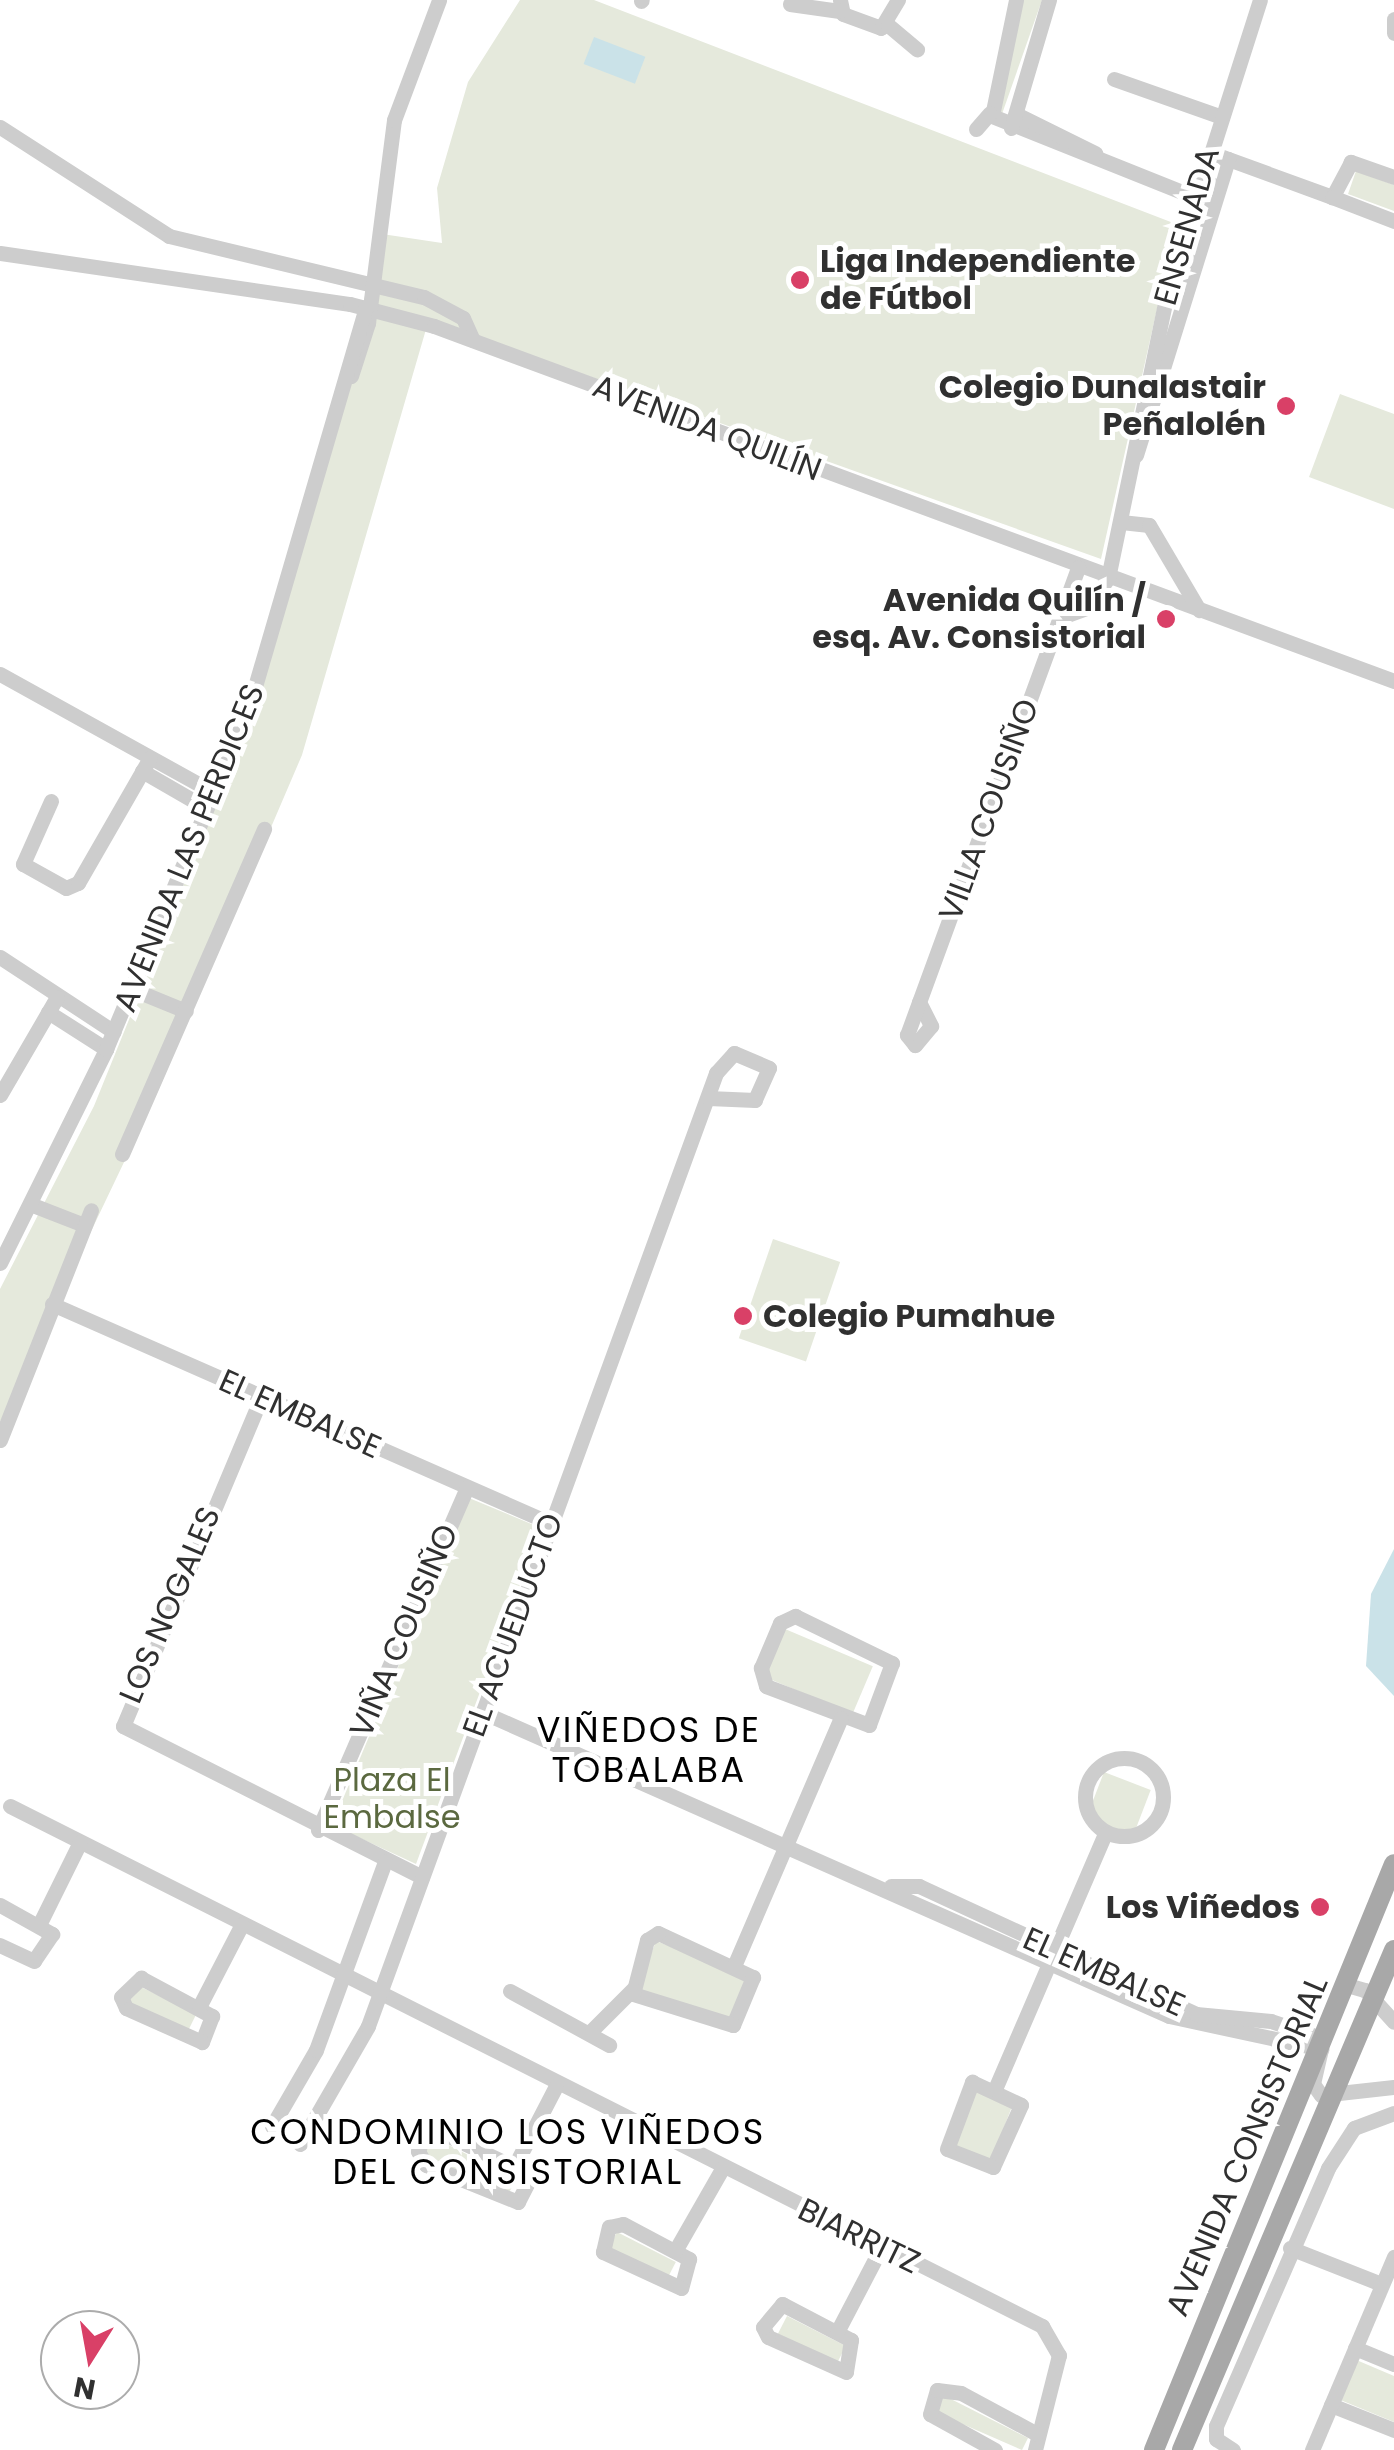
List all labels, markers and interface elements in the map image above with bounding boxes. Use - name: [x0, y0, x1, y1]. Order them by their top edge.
- street label: ENSENADA: [1146, 143, 1228, 309]
- place label: Liga Independiente de Fútbol: [820, 243, 1136, 318]
- marker: Liga Independiente de Fútbol: [789, 269, 811, 291]
- street label: AVENIDA QUILÍN: [587, 367, 827, 489]
- place label: Colegio Dunalastair Peñalolén: [939, 369, 1266, 444]
- marker: Colegio Dunalastair Peñalolén: [1275, 395, 1297, 417]
- place label: Avenida Quilín / esq. Av. Consistorial: [812, 582, 1146, 657]
- marker: Avenida Quilín / esq. Av. Consistorial: [1155, 608, 1177, 630]
- street label: AVENIDA LAS PERDICES: [106, 678, 272, 1018]
- street label: VILLA COUSIÑO: [931, 694, 1047, 926]
- place label: Colegio Pumahue: [763, 1297, 1055, 1335]
- marker: Colegio Pumahue: [732, 1305, 754, 1327]
- street label: EL EMBALSE: [213, 1361, 387, 1467]
- street label: LOS NOGALES: [111, 1501, 229, 1709]
- street label: EL ACUEDUCTO: [455, 1508, 571, 1742]
- street label: VIÑA COUSIÑO: [342, 1519, 466, 1743]
- district label: VIÑEDOS DE TOBALABA: [537, 1709, 761, 1791]
- park label: Plaza El Embalse: [323, 1762, 461, 1837]
- place label: Los Viñedos: [1106, 1888, 1300, 1926]
- marker: Los Viñedos: [1309, 1896, 1331, 1918]
- street label: EL EMBALSE: [1017, 1919, 1191, 2025]
- street label: AVENIDA CONSISTORIAL: [1158, 1970, 1336, 2322]
- district label: CONDOMINIO LOS VIÑEDOS DEL CONSISTORIAL: [250, 2111, 766, 2193]
- street label: BIARRITZ: [792, 2190, 926, 2282]
- north arrow: [40, 2310, 140, 2410]
- text: N: [71, 2367, 99, 2409]

